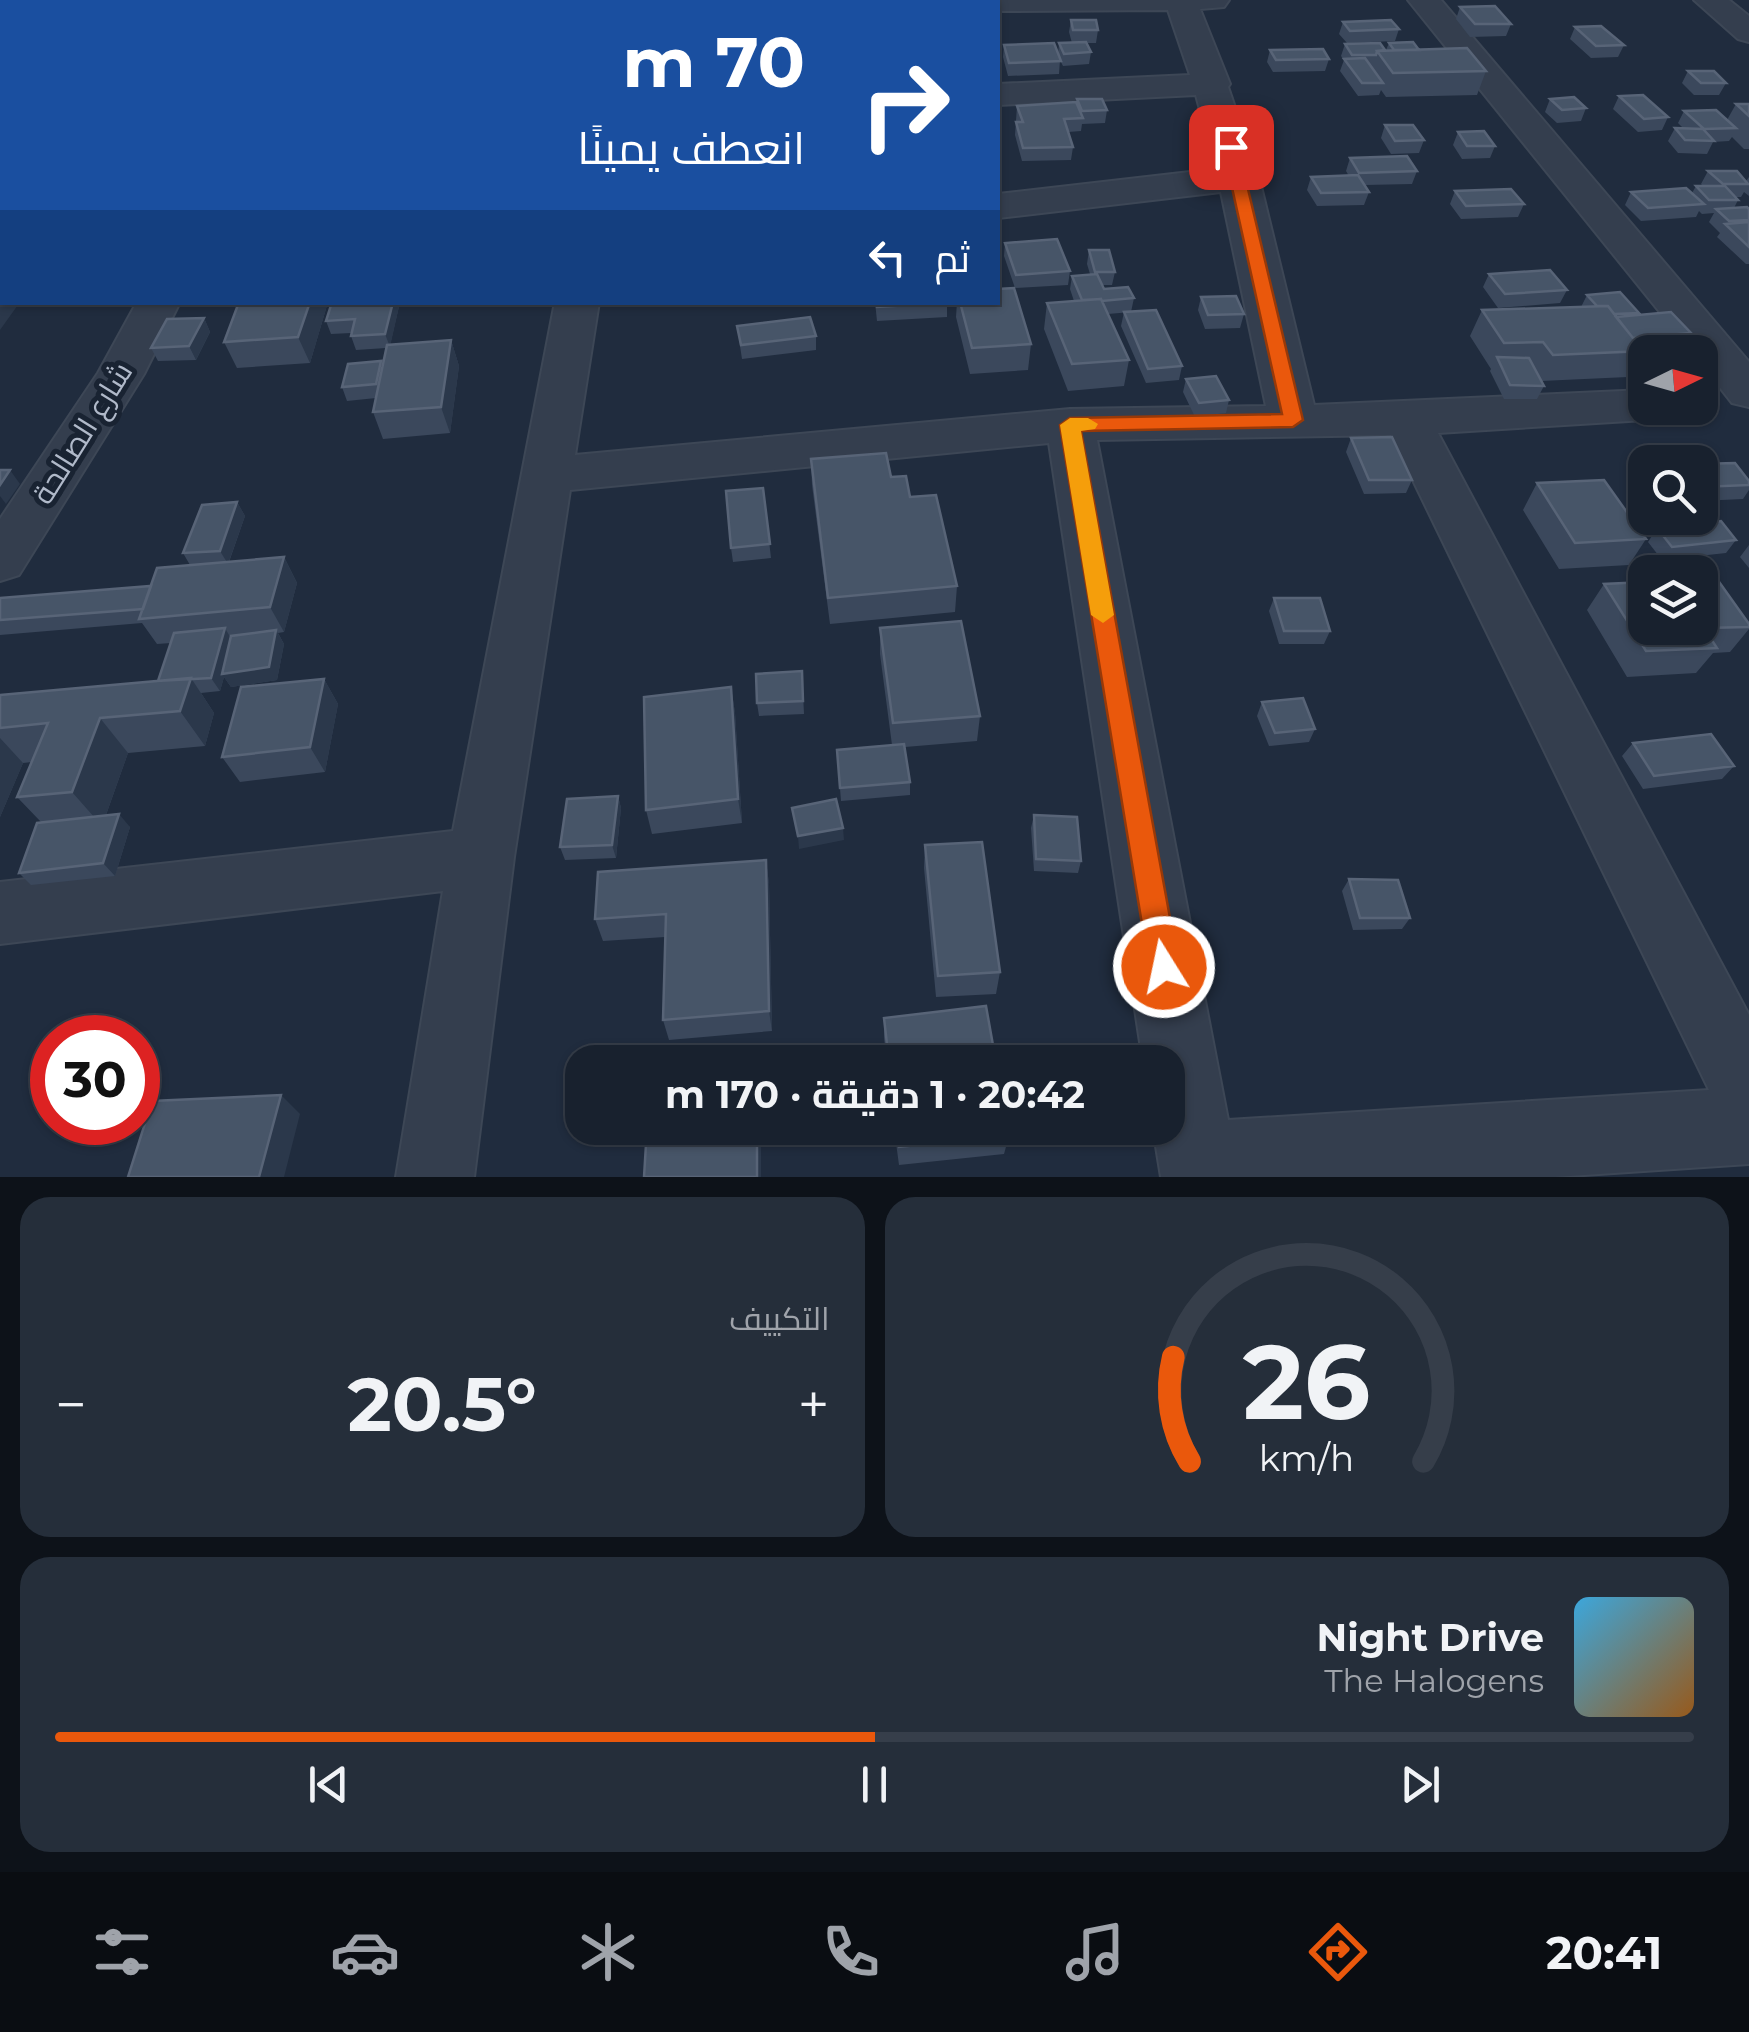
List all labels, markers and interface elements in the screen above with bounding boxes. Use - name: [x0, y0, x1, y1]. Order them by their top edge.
- text: 70 m: [622, 19, 805, 105]
- icon: right: [840, 40, 970, 170]
- pin: [1189, 105, 1274, 190]
- text: انعطف يمينًا: [577, 120, 805, 175]
- icon: arrive: [1204, 120, 1259, 175]
- icon: left: [860, 230, 915, 285]
- text: ثم: [935, 235, 970, 282]
- north arrow: [1628, 335, 1718, 425]
- map controls: [1628, 335, 1718, 645]
- street label: شارع الصالحة: [24, 355, 142, 512]
- button: search: [1628, 445, 1718, 535]
- button: layers: [1628, 555, 1718, 645]
- position arrow: [1112, 915, 1216, 1019]
- speed limit sign: 30: [30, 1015, 160, 1145]
- text: 20:42 · 1 دقيقة · 170 m: [665, 1071, 1085, 1118]
- text: التكييف: [729, 1299, 830, 1338]
- text: 26: [1243, 1318, 1371, 1445]
- text: 20.5°: [348, 1358, 537, 1450]
- text: −: [55, 1371, 87, 1438]
- text: +: [798, 1371, 829, 1438]
- text: km/h: [1259, 1436, 1354, 1480]
- text: Night Drive: [1317, 1614, 1544, 1661]
- text: The Halogens: [1324, 1661, 1544, 1700]
- icon: previous: [301, 1757, 356, 1812]
- icon: pause: [847, 1757, 902, 1812]
- icon: next: [1393, 1757, 1448, 1812]
- icon: filters: [87, 1917, 157, 1987]
- icon: car: [330, 1917, 400, 1987]
- icon: climate: [573, 1917, 643, 1987]
- icon: phone: [816, 1917, 886, 1987]
- icon: music: [1060, 1917, 1130, 1987]
- icon: directions: [1303, 1917, 1373, 1987]
- text: 20:41: [1546, 1925, 1662, 1980]

